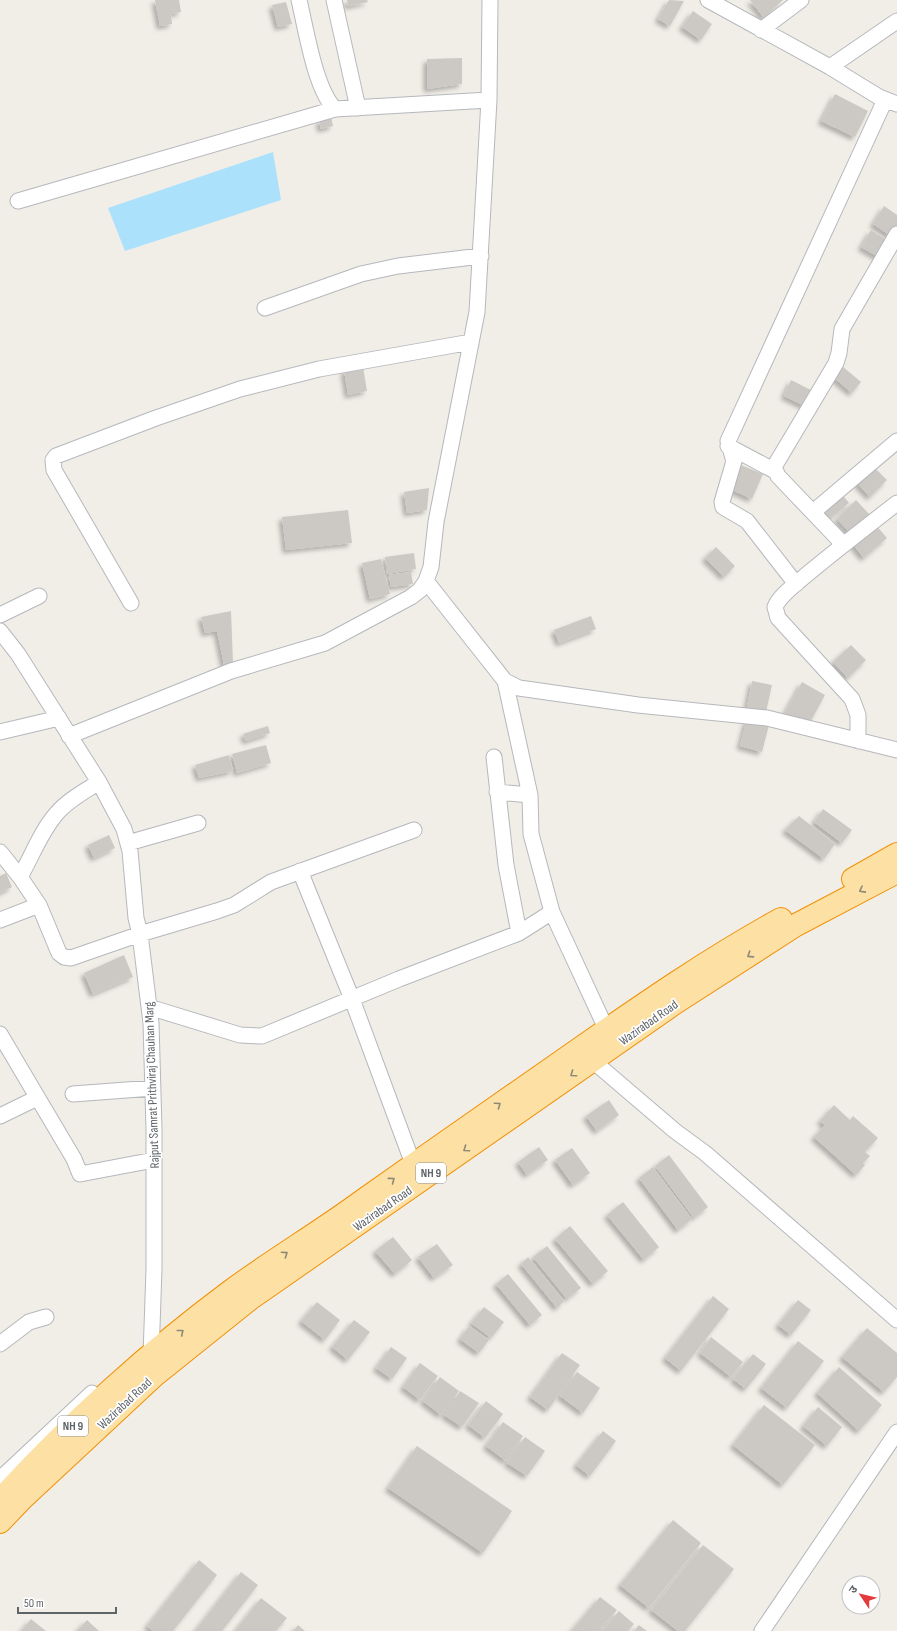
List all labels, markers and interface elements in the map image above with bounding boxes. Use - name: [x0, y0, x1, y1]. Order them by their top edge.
- one-way arrow: [859, 885, 867, 893]
- one-way arrow: [747, 950, 754, 957]
- street label: Wazirabad Road: [616, 997, 681, 1049]
- street label: Rajput Samrat Prithviraj Chauhan Marg: [141, 1001, 163, 1169]
- one-way arrow: [570, 1069, 577, 1076]
- one-way arrow: [494, 1102, 501, 1110]
- one-way arrow: [463, 1144, 470, 1152]
- road number: NH 9: [416, 1163, 446, 1183]
- one-way arrow: [387, 1178, 394, 1185]
- street label: Wazirabad Road: [350, 1183, 415, 1235]
- one-way arrow: [281, 1251, 288, 1259]
- one-way arrow: [176, 1329, 183, 1336]
- street label: Wazirabad Road: [94, 1375, 155, 1433]
- road number: NH 9: [58, 1416, 88, 1436]
- north arrow: [841, 1575, 881, 1615]
- text: उ: [846, 1583, 861, 1596]
- scale bar: [18, 1589, 116, 1615]
- text: 50 m: [24, 1596, 44, 1611]

